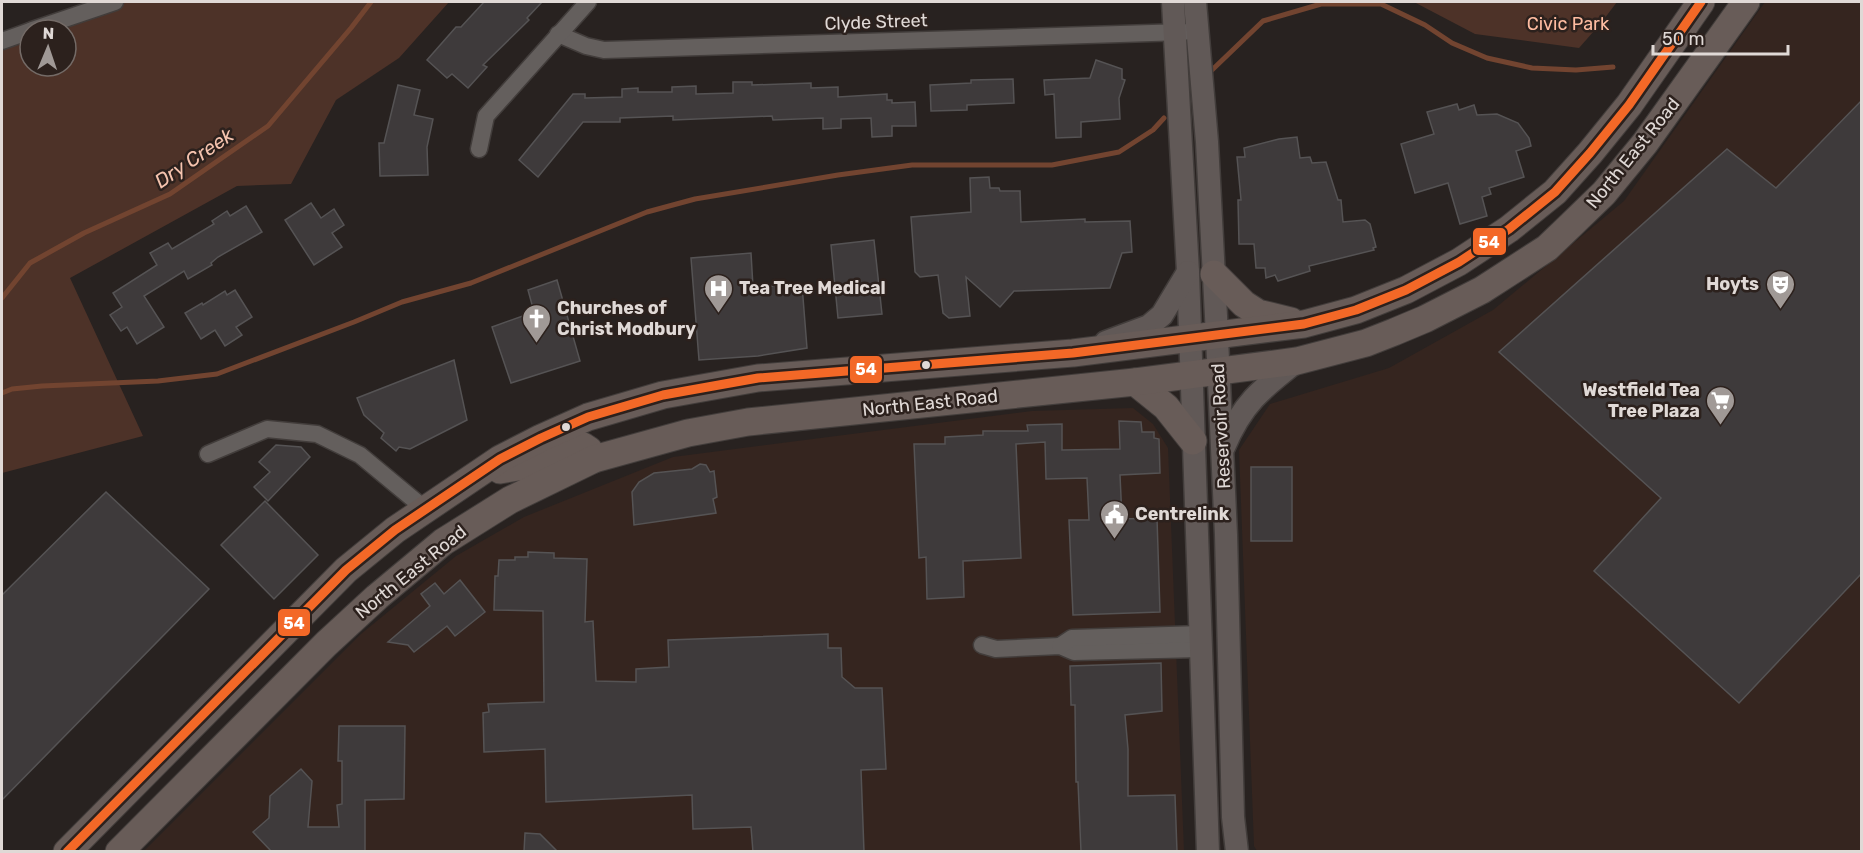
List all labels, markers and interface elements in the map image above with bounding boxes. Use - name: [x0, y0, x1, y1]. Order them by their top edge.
- street label: Clyde Street: [824, 9, 928, 35]
- park label: Civic Park: [1527, 13, 1610, 35]
- north arrow: [18, 18, 78, 78]
- scale bar: [1653, 18, 1788, 56]
- text: N: [42, 24, 55, 43]
- text: 50 m: [1662, 28, 1705, 50]
- street label: North East Road: [1582, 93, 1684, 213]
- water label: Dry Creek: [150, 122, 239, 193]
- line badge: 54: [1472, 227, 1507, 256]
- text: 54: [1478, 233, 1500, 252]
- theatre icon: Hoyts: [1764, 268, 1796, 310]
- hospital icon: Tea Tree Medical: [702, 272, 734, 314]
- place label: Hoyts: [1706, 273, 1759, 295]
- place label: Tea Tree Medical: [739, 277, 886, 299]
- place label: Churches of Christ Modbury: [557, 297, 696, 340]
- church icon: Churches of Christ Modbury: [520, 302, 552, 344]
- line badge: 54: [849, 355, 883, 384]
- unlabelled marker: [920, 359, 932, 371]
- text: 54: [855, 360, 877, 379]
- street label: Reservoir Road: [1207, 363, 1235, 489]
- place label: Westfield Tea Tree Plaza: [1583, 379, 1700, 422]
- supermarket icon: Westfield Tea Tree Plaza: [1705, 384, 1737, 426]
- street label: North East Road: [861, 385, 999, 421]
- unlabelled marker: [560, 421, 572, 433]
- public building icon: Centrelink: [1098, 498, 1130, 540]
- place label: Centrelink: [1135, 503, 1230, 525]
- street label: North East Road: [351, 521, 471, 623]
- line badge: 54: [277, 608, 311, 637]
- text: 54: [283, 614, 305, 633]

